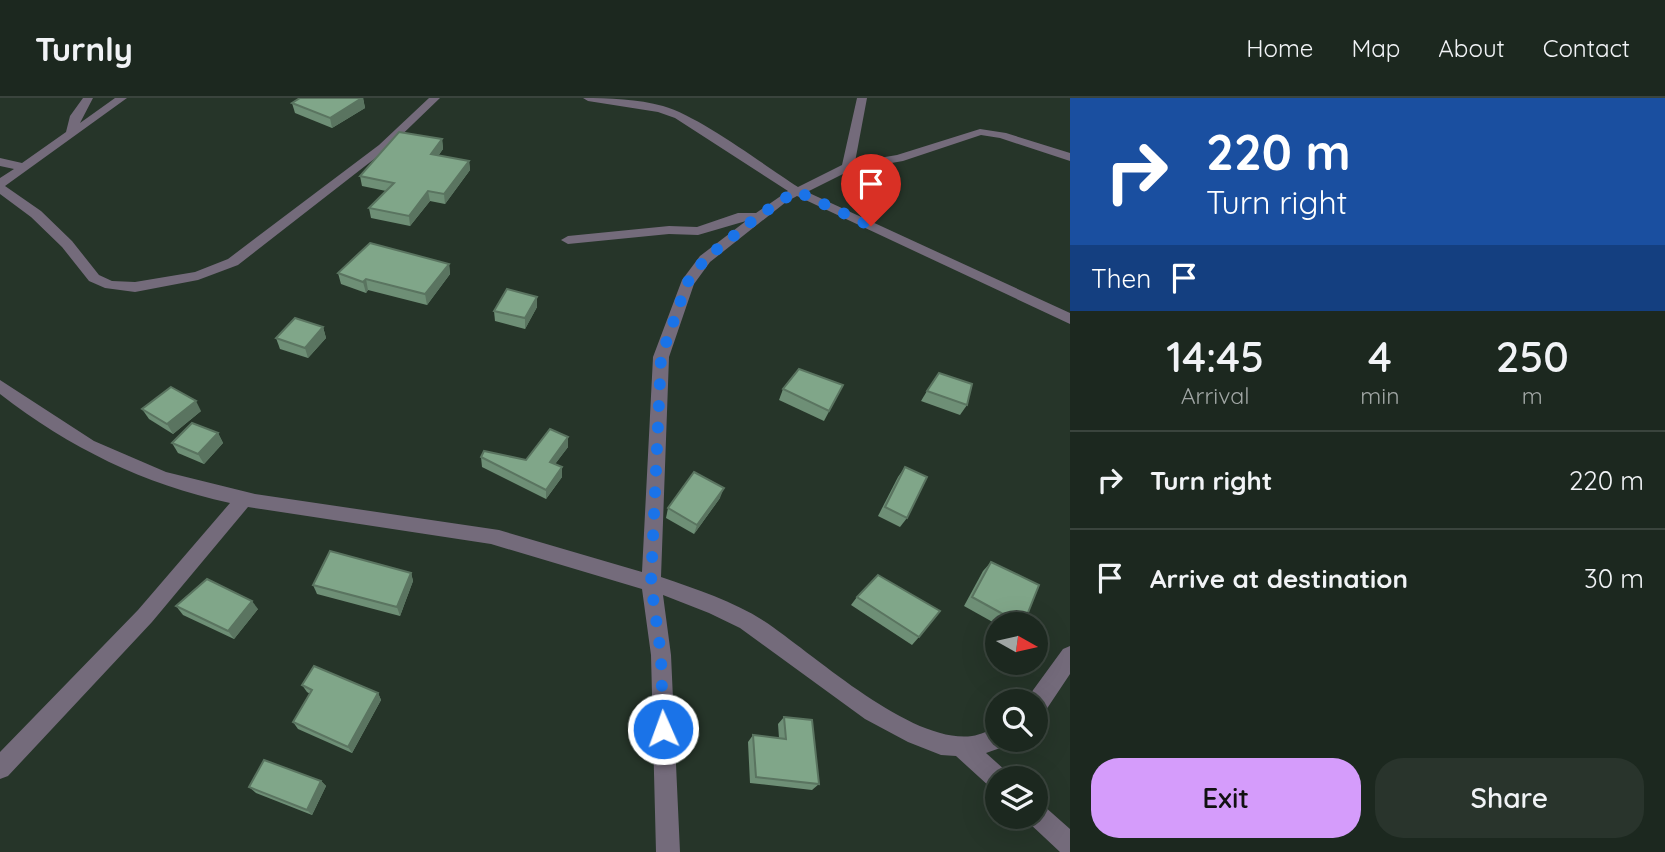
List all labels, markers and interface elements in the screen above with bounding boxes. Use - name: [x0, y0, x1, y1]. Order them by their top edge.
- text: Turnly: [35, 28, 133, 69]
- text: Home: [1246, 33, 1313, 63]
- text: Map: [1351, 33, 1400, 63]
- text: About: [1438, 33, 1505, 63]
- text: Contact: [1543, 33, 1630, 63]
- text: 220 m: [1206, 121, 1351, 182]
- icon: right: [1091, 126, 1182, 217]
- pin: [841, 154, 901, 226]
- icon: arrive: [852, 165, 890, 203]
- text: Turn right: [1206, 182, 1347, 222]
- icon: arrive: [1165, 259, 1203, 297]
- text: Then: [1091, 262, 1151, 295]
- text: 14:45: [1166, 330, 1264, 383]
- text: 4: [1368, 330, 1392, 383]
- text: 250: [1496, 330, 1569, 383]
- text: Arrival: [1181, 381, 1250, 410]
- text: min: [1360, 381, 1399, 410]
- text: m: [1522, 381, 1543, 410]
- icon: right: [1091, 461, 1129, 499]
- text: Turn right: [1150, 464, 1272, 497]
- text: 220 m: [1569, 464, 1644, 497]
- icon: arrive: [1091, 559, 1129, 597]
- text: Arrive at destination: [1150, 562, 1408, 595]
- text: 30 m: [1584, 562, 1644, 595]
- north arrow: [985, 612, 1048, 676]
- map controls: [985, 612, 1048, 829]
- button: search: [985, 689, 1048, 752]
- position arrow: [626, 692, 700, 766]
- button: Exit: [1091, 758, 1361, 838]
- button: Share: [1375, 758, 1644, 838]
- button: layers: [985, 766, 1048, 829]

